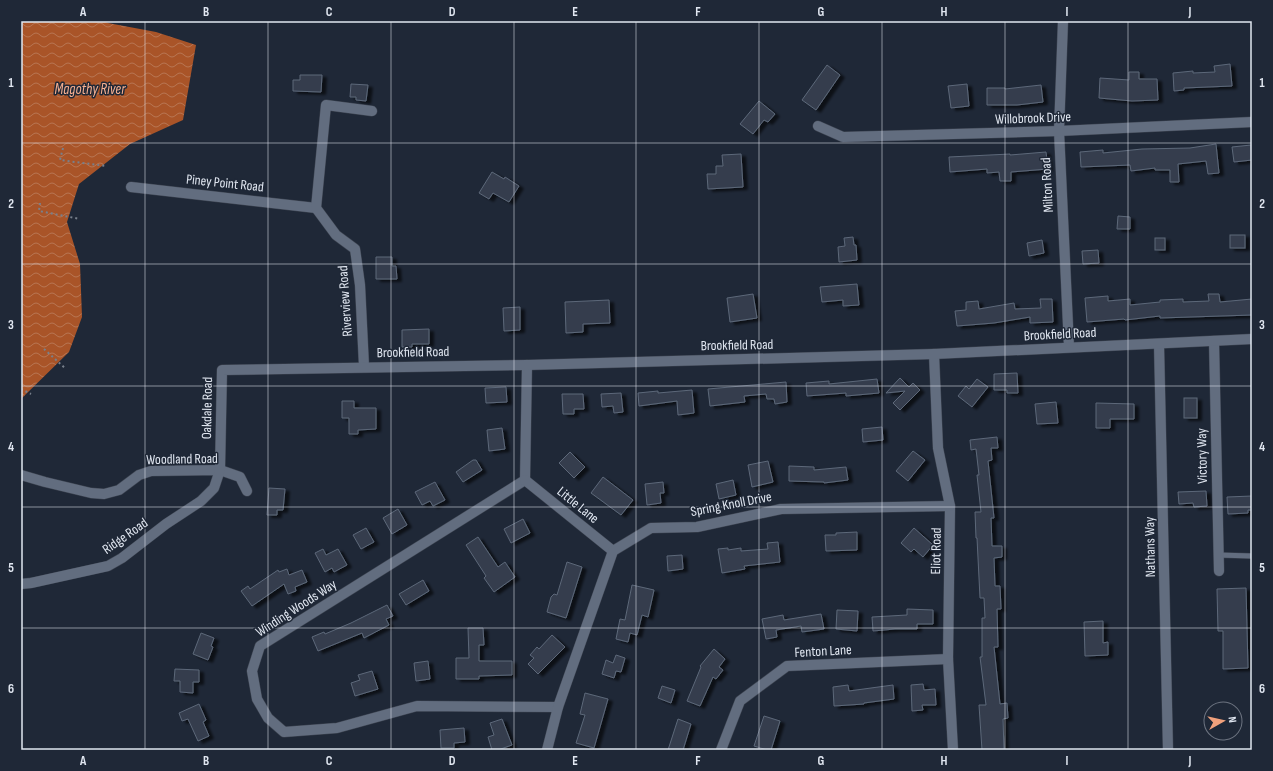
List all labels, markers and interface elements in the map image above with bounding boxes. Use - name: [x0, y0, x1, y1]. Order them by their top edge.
- text: A: [79, 4, 87, 20]
- text: B: [203, 4, 209, 20]
- text: C: [326, 4, 333, 20]
- text: D: [449, 4, 456, 20]
- text: E: [572, 4, 578, 20]
- text: F: [695, 4, 701, 20]
- text: G: [818, 4, 825, 20]
- text: H: [941, 4, 948, 20]
- text: I: [1066, 4, 1069, 20]
- text: J: [1188, 4, 1192, 20]
- text: 1: [8, 75, 14, 91]
- text: 1: [1259, 75, 1265, 91]
- water label: Magothy River: [55, 80, 126, 99]
- street label: Willobrook Drive: [995, 108, 1071, 128]
- street label: Milton Road: [1037, 157, 1057, 213]
- street label: Piney Point Road: [185, 170, 265, 196]
- text: 2: [8, 196, 14, 212]
- text: 2: [1259, 196, 1265, 212]
- street label: Riverview Road: [334, 265, 356, 337]
- text: 3: [8, 317, 14, 333]
- text: 3: [1259, 317, 1265, 333]
- street label: Brookfield Road: [1023, 324, 1097, 344]
- street label: Brookfield Road: [700, 336, 774, 354]
- street label: Brookfield Road: [376, 343, 450, 361]
- street label: Oakdale Road: [198, 377, 216, 439]
- street label: Victory Way: [1193, 427, 1211, 484]
- text: 4: [8, 439, 14, 455]
- text: 4: [1259, 439, 1265, 455]
- street label: Woodland Road: [146, 450, 218, 468]
- street label: Little Lane: [554, 483, 602, 527]
- street label: Spring Knoll Drive: [689, 488, 773, 520]
- street label: Ridge Road: [99, 514, 151, 558]
- street label: Nathans Way: [1141, 516, 1159, 578]
- street label: Eliot Road: [927, 527, 945, 575]
- text: 5: [8, 560, 14, 576]
- text: 5: [1259, 560, 1265, 576]
- street label: Winding Woods Way: [252, 575, 340, 640]
- street label: Fenton Lane: [794, 641, 852, 661]
- text: 6: [8, 681, 14, 697]
- text: 6: [1259, 681, 1265, 697]
- north arrow: [1203, 701, 1243, 741]
- text: N: [1226, 716, 1239, 724]
- text: A: [79, 753, 87, 769]
- text: B: [203, 753, 209, 769]
- text: C: [326, 753, 333, 769]
- text: D: [449, 753, 456, 769]
- text: E: [572, 753, 578, 769]
- text: F: [695, 753, 701, 769]
- text: G: [818, 753, 825, 769]
- text: H: [941, 753, 948, 769]
- text: I: [1066, 753, 1069, 769]
- text: J: [1188, 753, 1192, 769]

